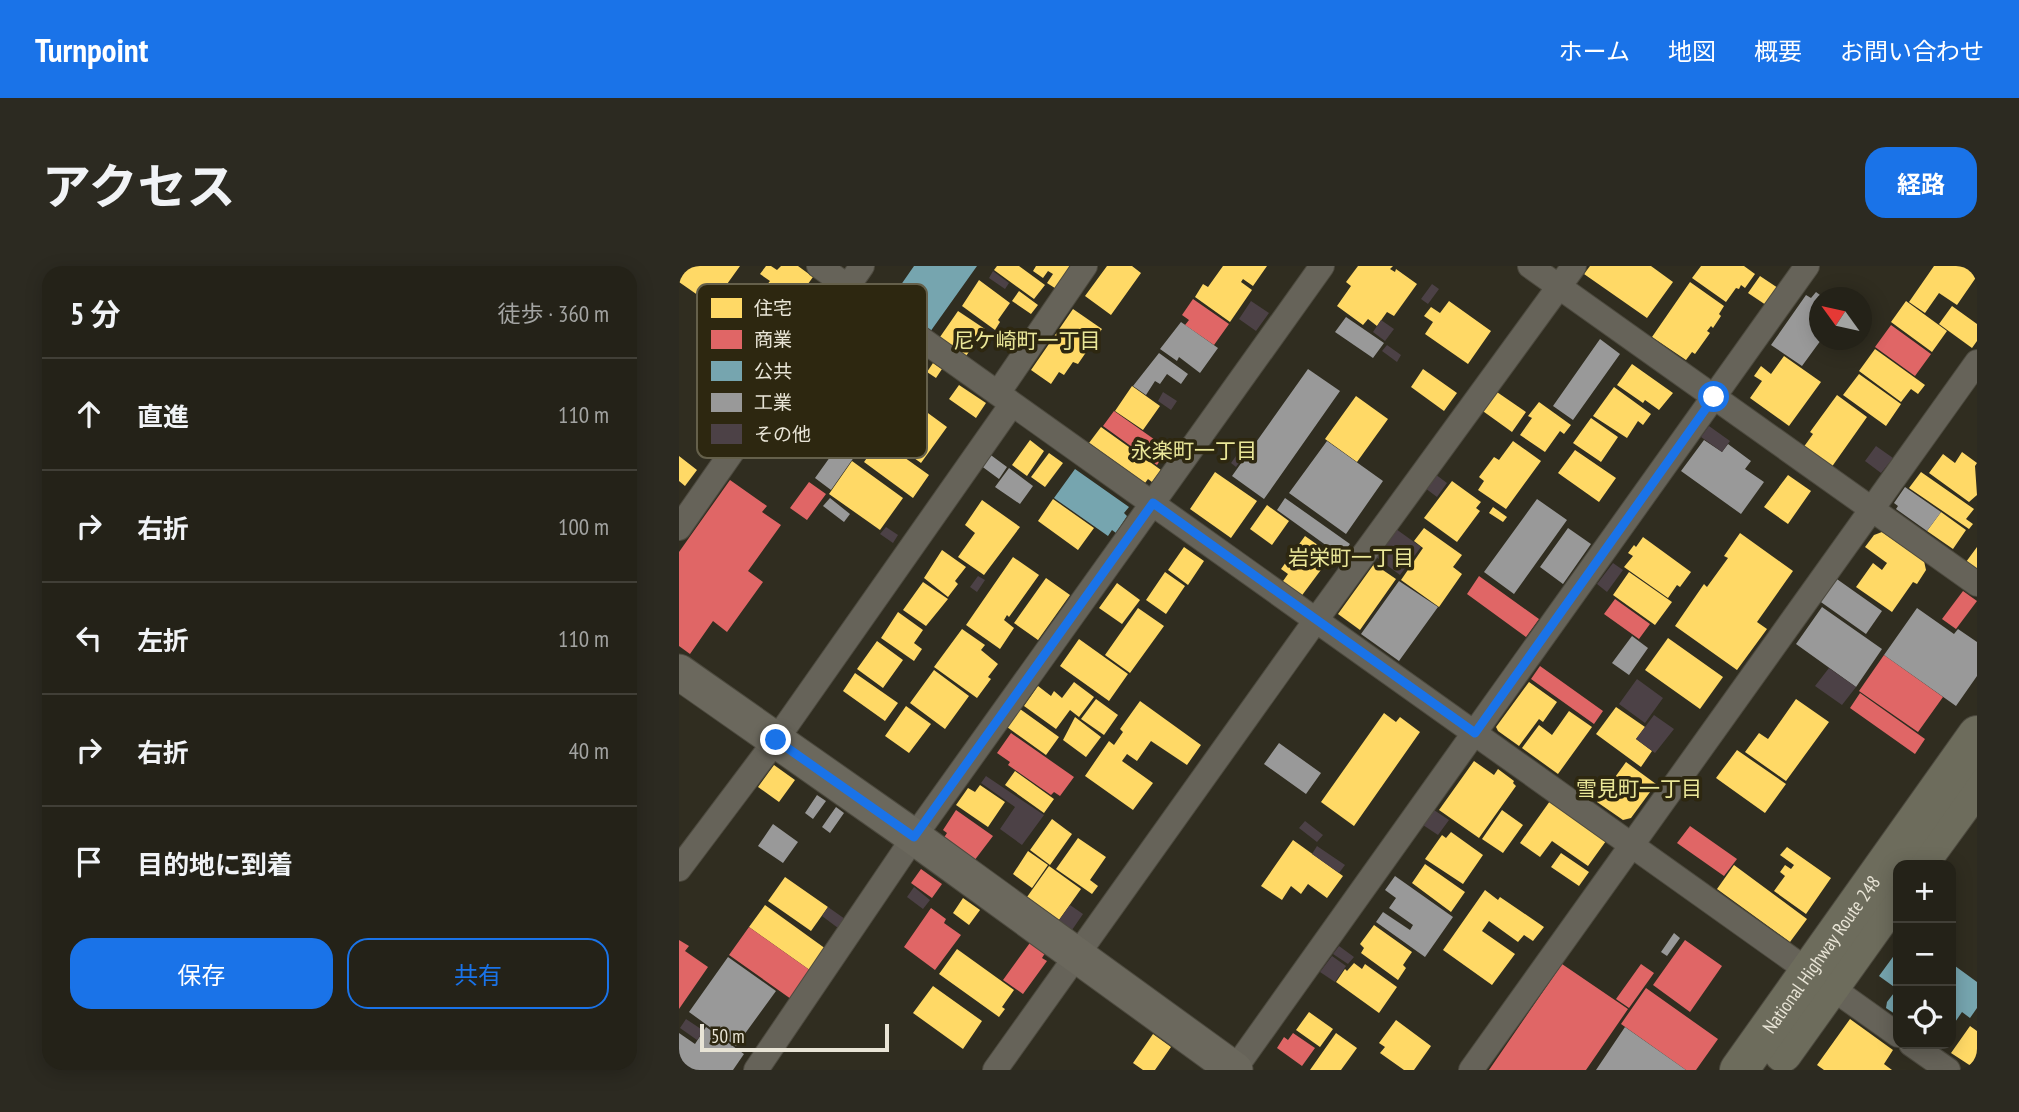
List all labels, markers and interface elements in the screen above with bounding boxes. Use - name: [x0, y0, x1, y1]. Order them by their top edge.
- text: Turnpoint: [35, 28, 148, 71]
- text: ホーム: [1559, 36, 1630, 67]
- text: 地図: [1668, 36, 1716, 67]
- text: 概要: [1754, 36, 1802, 67]
- text: お問い合わせ: [1840, 36, 1984, 67]
- button: 経路: [1865, 147, 1977, 218]
- text: アクセス: [42, 154, 236, 218]
- legend: [697, 284, 927, 458]
- north arrow: [1809, 287, 1872, 350]
- text: 5 分: [70, 294, 121, 333]
- text: 住宅: [754, 296, 792, 320]
- text: 徒歩 · 360 m: [497, 299, 609, 328]
- text: 商業: [754, 327, 792, 351]
- district label: 尼ケ崎町一丁目: [954, 327, 1101, 354]
- text: 公共: [754, 359, 792, 383]
- route start: [1698, 381, 1729, 412]
- text: 工業: [754, 390, 792, 414]
- icon: ahead: [70, 395, 108, 433]
- text: 直進: [137, 400, 189, 433]
- text: 110 m: [558, 400, 609, 429]
- text: その他: [754, 422, 811, 446]
- district label: 永楽町一丁目: [1131, 437, 1257, 464]
- icon: right: [70, 507, 108, 545]
- text: 右折: [137, 512, 189, 545]
- text: 100 m: [558, 512, 609, 541]
- district label: 岩栄町一丁目: [1288, 544, 1414, 571]
- icon: left: [70, 619, 108, 657]
- text: 左折: [137, 624, 189, 657]
- text: 110 m: [558, 624, 609, 653]
- route end: [760, 724, 791, 755]
- icon: right: [70, 731, 108, 769]
- text: 右折: [137, 736, 189, 769]
- text: 40 m: [568, 736, 609, 765]
- district label: 雪見町一丁目: [1576, 775, 1702, 802]
- icon: arrive: [70, 843, 108, 881]
- text: 目的地に到着: [137, 848, 293, 881]
- map controls: [1893, 860, 1956, 1049]
- button: +: [1893, 860, 1956, 923]
- street label: National Highway Route 248: [1757, 871, 1885, 1038]
- button: −: [1893, 923, 1956, 986]
- button: 保存: [70, 938, 333, 1009]
- button: 共有: [347, 938, 609, 1009]
- button: locate: [1893, 986, 1956, 1049]
- scale bar: [700, 1021, 889, 1053]
- text: 50 m: [711, 1024, 745, 1048]

